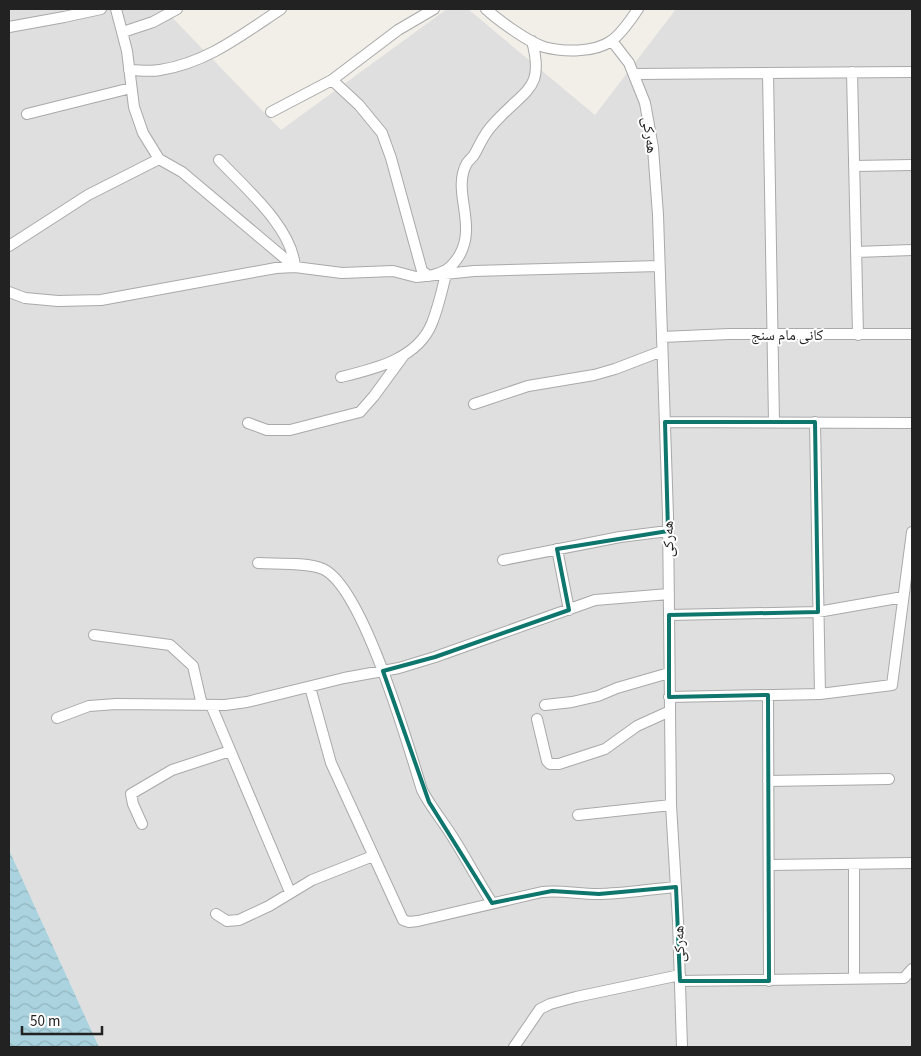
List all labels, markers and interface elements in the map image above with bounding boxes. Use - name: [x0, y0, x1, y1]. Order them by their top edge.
- street label: هەرکی: [637, 115, 662, 155]
- street label: کانی مام سنج: [751, 325, 823, 346]
- street label: هەرکی: [658, 520, 679, 558]
- street label: هەرکی: [668, 925, 691, 963]
- scale bar: [22, 1004, 102, 1036]
- text: 50 m: [30, 1011, 60, 1032]

